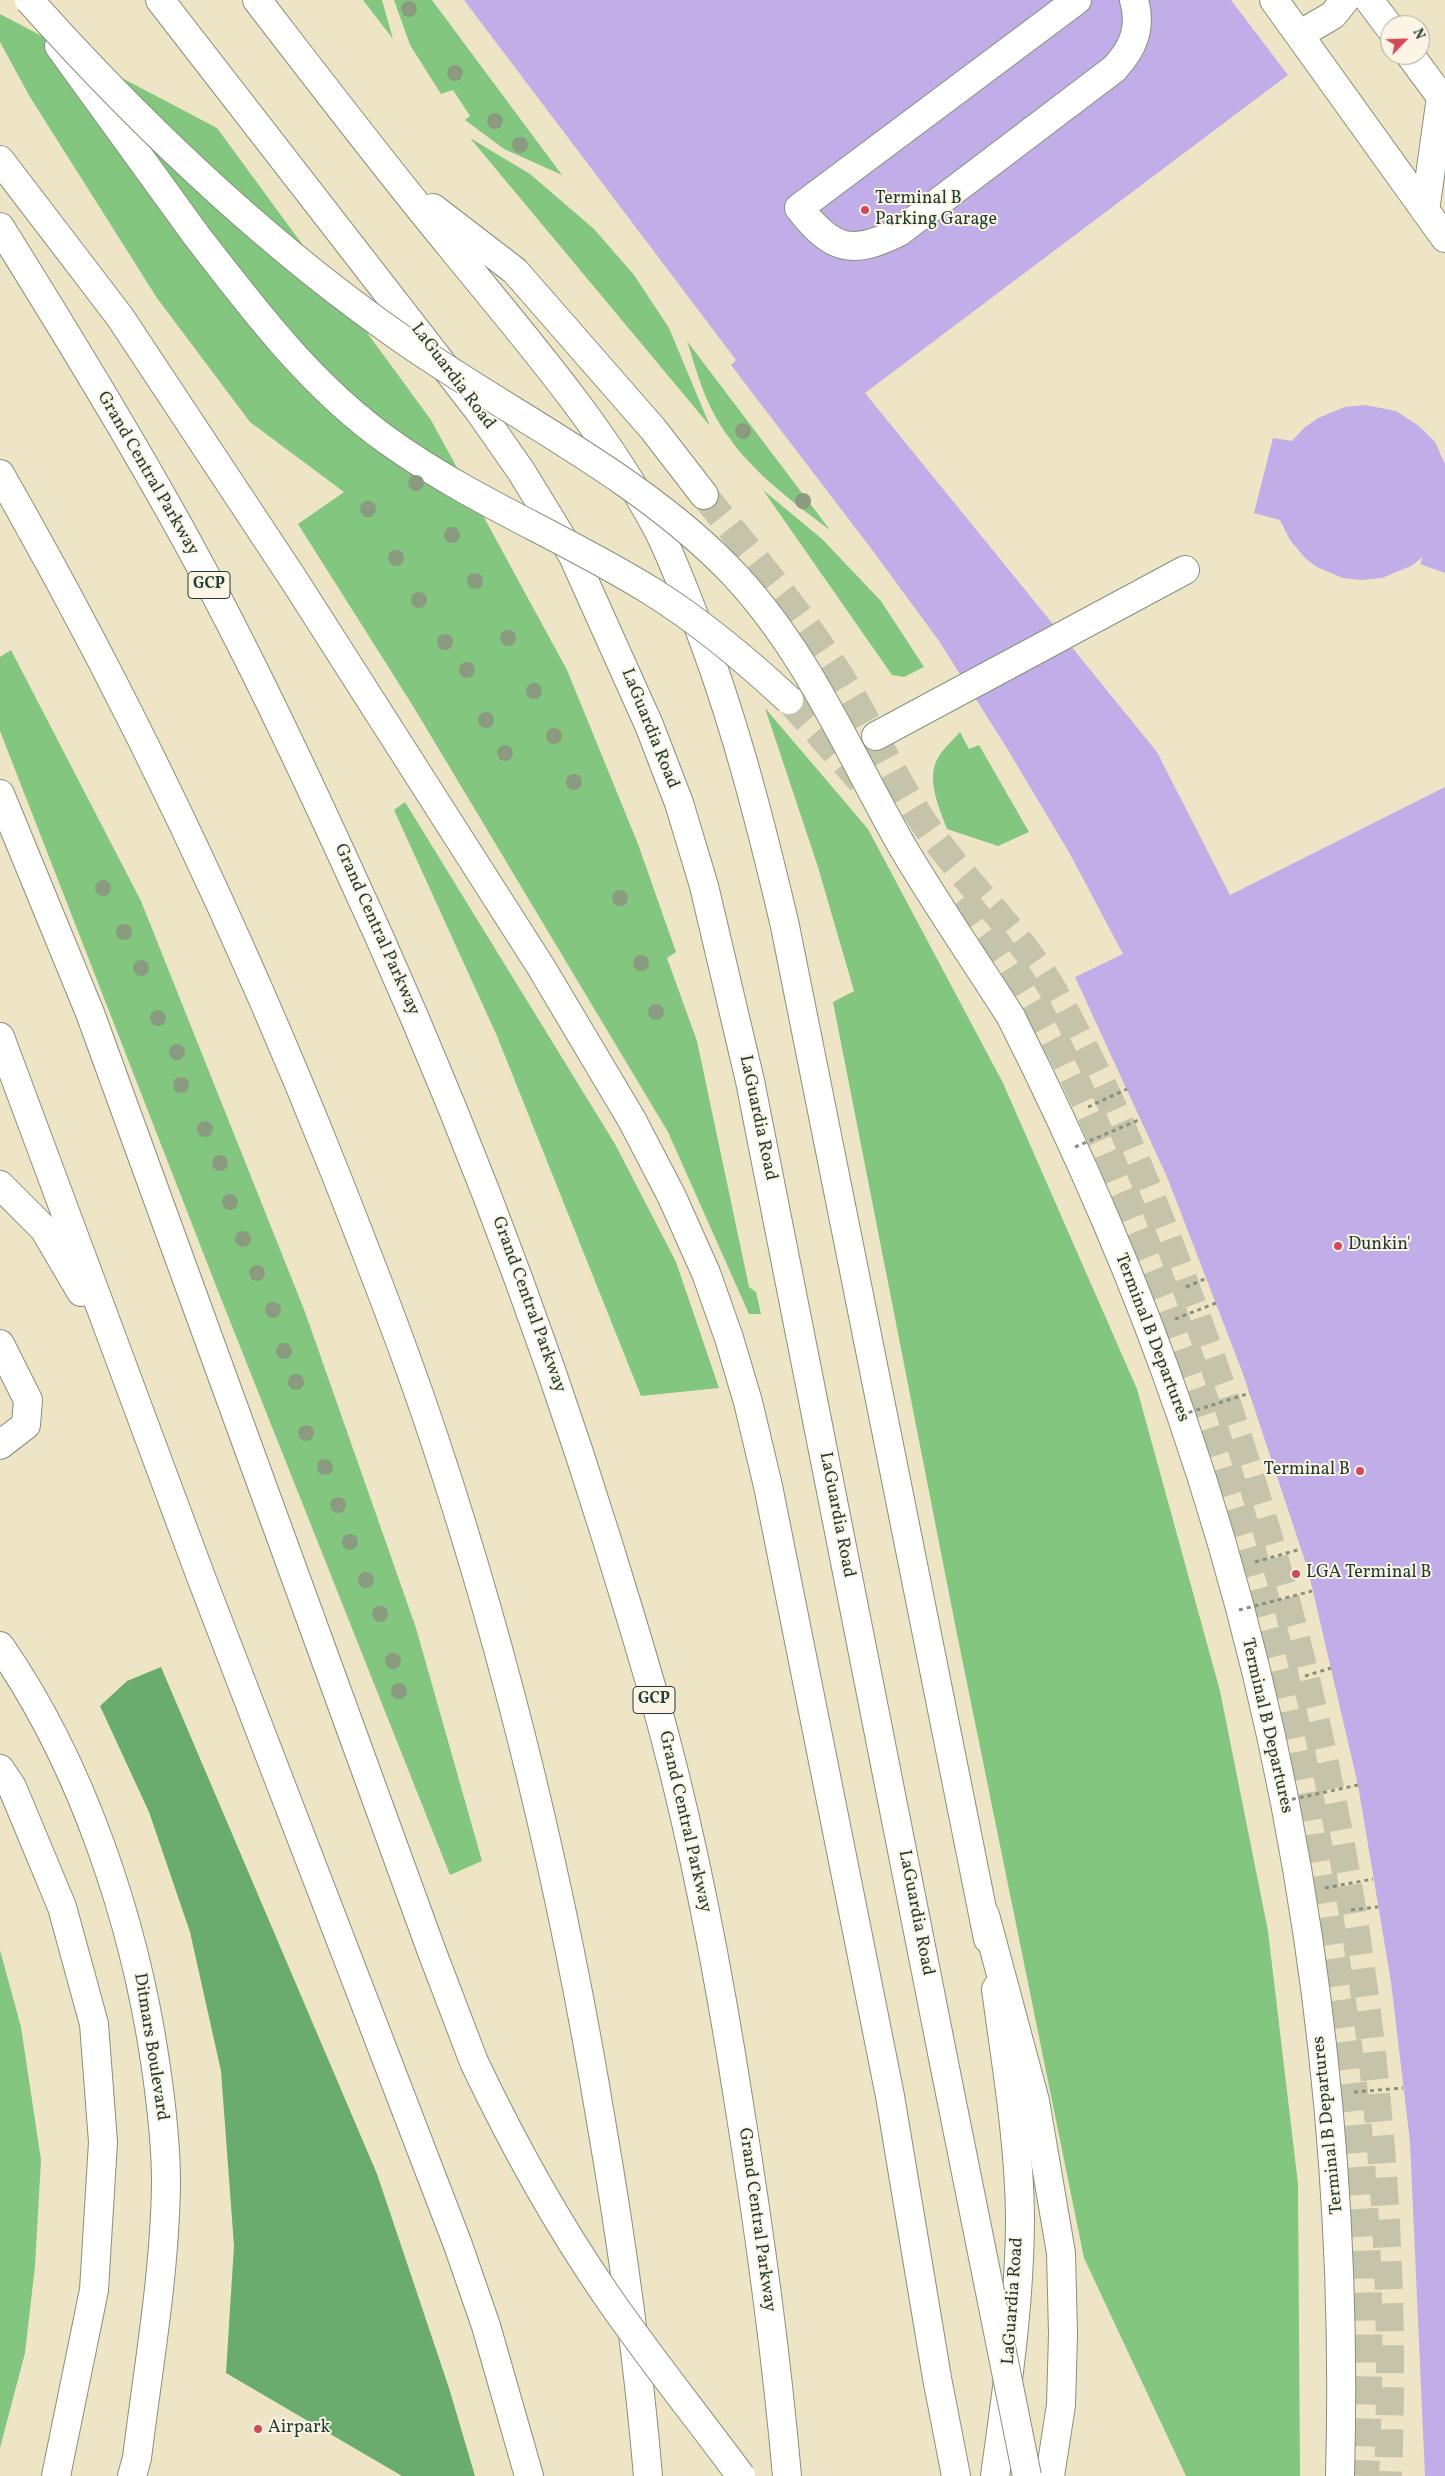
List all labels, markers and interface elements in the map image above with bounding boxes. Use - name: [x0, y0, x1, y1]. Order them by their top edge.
- north arrow: [1380, 15, 1430, 65]
- text: N: [1407, 26, 1429, 43]
- place label: Terminal B Parking Garage: [875, 189, 997, 232]
- marker: Terminal B Parking Garage: [859, 204, 871, 216]
- street label: LaGuardia Road: [405, 320, 499, 434]
- street label: Grand Central Parkway: [91, 388, 203, 560]
- road number: GCP: [188, 572, 230, 598]
- street label: LaGuardia Road: [615, 666, 683, 792]
- street label: Grand Central Parkway: [328, 841, 424, 1019]
- street label: LaGuardia Road: [733, 1053, 781, 1183]
- street label: Grand Central Parkway: [486, 1214, 570, 1396]
- place label: Dunkin': [1348, 1235, 1411, 1257]
- marker: Dunkin': [1332, 1240, 1344, 1252]
- street label: Terminal B Departures: [1109, 1251, 1193, 1425]
- street label: LaGuardia Road: [813, 1450, 859, 1580]
- place label: Terminal B: [1263, 1460, 1350, 1482]
- marker: Terminal B: [1354, 1465, 1366, 1477]
- place label: LGA Terminal B: [1306, 1563, 1432, 1585]
- marker: LGA Terminal B: [1290, 1568, 1302, 1580]
- street label: Terminal B Departures: [1235, 1636, 1297, 1816]
- road number: GCP: [633, 1686, 675, 1714]
- street label: Grand Central Parkway: [653, 1729, 715, 1915]
- street label: LaGuardia Road: [892, 1848, 938, 1978]
- street label: Ditmars Boulevard: [128, 1972, 172, 2122]
- street label: Terminal B Departures: [1309, 2035, 1349, 2215]
- street label: Grand Central Parkway: [732, 2126, 780, 2314]
- street label: LaGuardia Road: [999, 2237, 1029, 2365]
- place label: Airpark: [268, 2418, 330, 2440]
- marker: Airpark: [252, 2423, 264, 2435]

